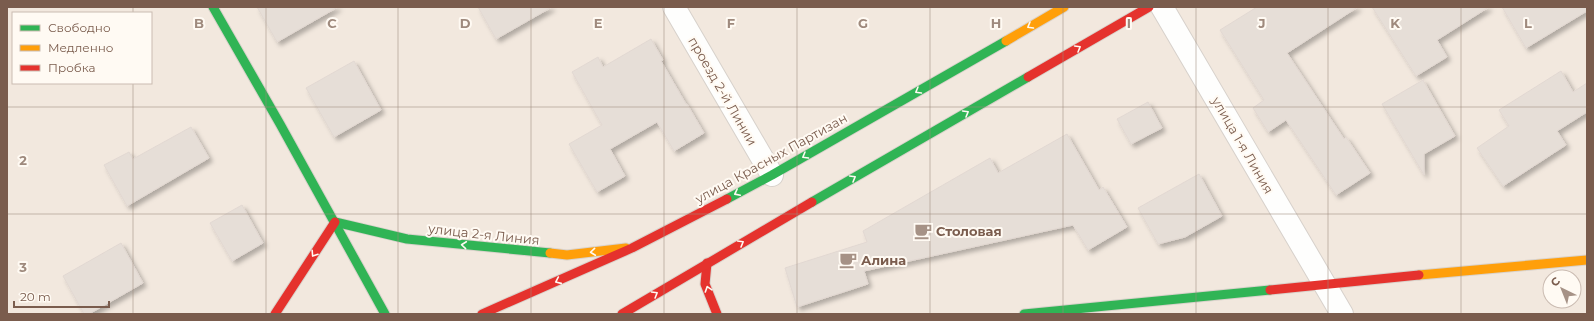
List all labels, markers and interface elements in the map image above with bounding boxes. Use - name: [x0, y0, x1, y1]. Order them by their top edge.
- legend: [12, 12, 152, 84]
- text: B: [194, 15, 204, 31]
- text: C: [327, 15, 337, 31]
- text: D: [460, 15, 471, 31]
- text: E: [594, 15, 603, 31]
- text: F: [727, 15, 735, 31]
- text: G: [858, 15, 868, 31]
- text: H: [991, 15, 1001, 31]
- text: I: [1127, 15, 1131, 31]
- text: J: [1257, 15, 1266, 31]
- text: K: [1390, 15, 1400, 31]
- text: L: [1524, 15, 1532, 31]
- text: Свободно: [48, 20, 111, 35]
- one-way arrow: [1027, 22, 1034, 29]
- street label: проезд 2-й Линии: [685, 34, 761, 148]
- text: Медленно: [48, 40, 114, 55]
- one-way arrow: [1074, 45, 1081, 52]
- text: Пробка: [48, 60, 96, 75]
- one-way arrow: [915, 87, 922, 94]
- street label: улица 1-я Линия: [1208, 93, 1277, 196]
- street label: улица Красных Партизан: [691, 109, 850, 207]
- one-way arrow: [962, 110, 969, 117]
- text: 2: [19, 152, 27, 168]
- one-way arrow: [802, 152, 809, 159]
- one-way arrow: [849, 176, 856, 183]
- one-way arrow: [734, 188, 741, 196]
- street label: улица 2-я Линия: [426, 220, 541, 248]
- cafe icon: Столовая: [913, 221, 933, 241]
- place label: Столовая: [936, 223, 1002, 239]
- one-way arrow: [461, 241, 467, 250]
- one-way arrow: [737, 241, 744, 248]
- one-way arrow: [590, 247, 596, 256]
- one-way arrow: [311, 250, 318, 257]
- cafe icon: Алина: [838, 250, 858, 270]
- place label: Алина: [861, 252, 906, 268]
- text: 3: [18, 259, 27, 275]
- north arrow: [1542, 269, 1582, 309]
- text: С: [1547, 274, 1563, 290]
- one-way arrow: [555, 276, 563, 284]
- scale bar: [14, 283, 109, 309]
- one-way arrow: [704, 286, 712, 293]
- text: 20 m: [20, 289, 51, 304]
- one-way arrow: [651, 291, 658, 299]

